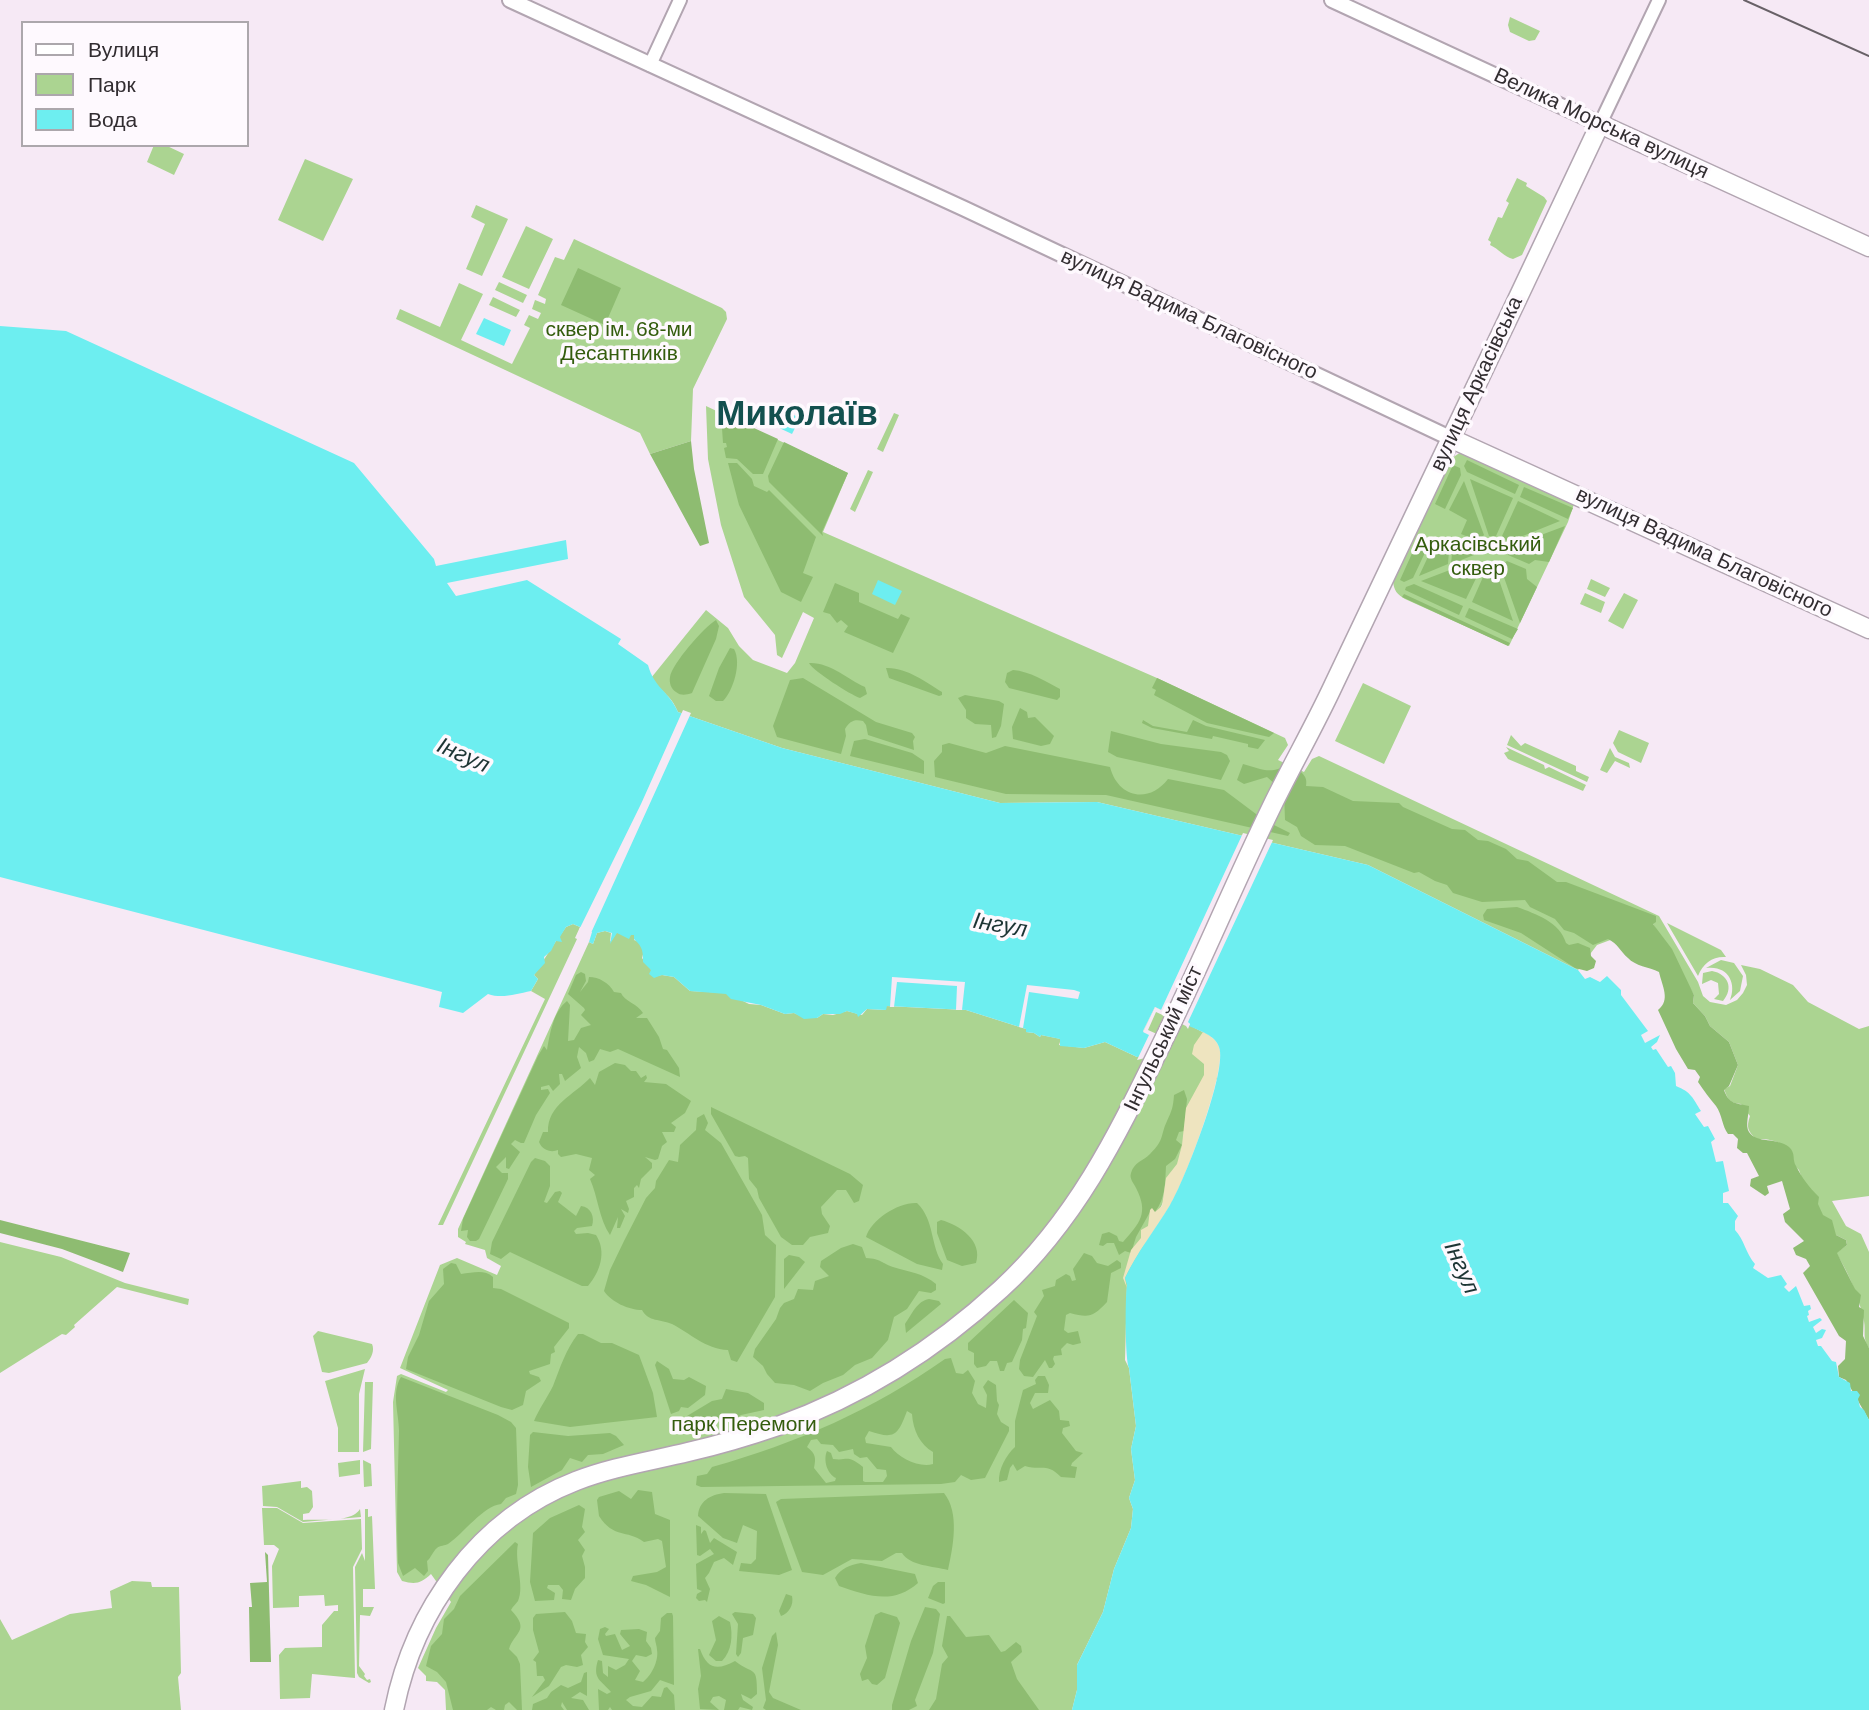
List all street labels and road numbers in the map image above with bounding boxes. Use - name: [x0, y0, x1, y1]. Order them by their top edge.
- street label: Велика Морська вулиця: [1490, 63, 1712, 185]
- street label: вулиця Вадима Благовісного: [1057, 244, 1321, 386]
- street label: вулиця Аркасівська: [1425, 293, 1529, 475]
- street label: вулиця Вадима Благовісного: [1572, 482, 1836, 624]
- street label: Інгульський міст: [1119, 962, 1209, 1116]

